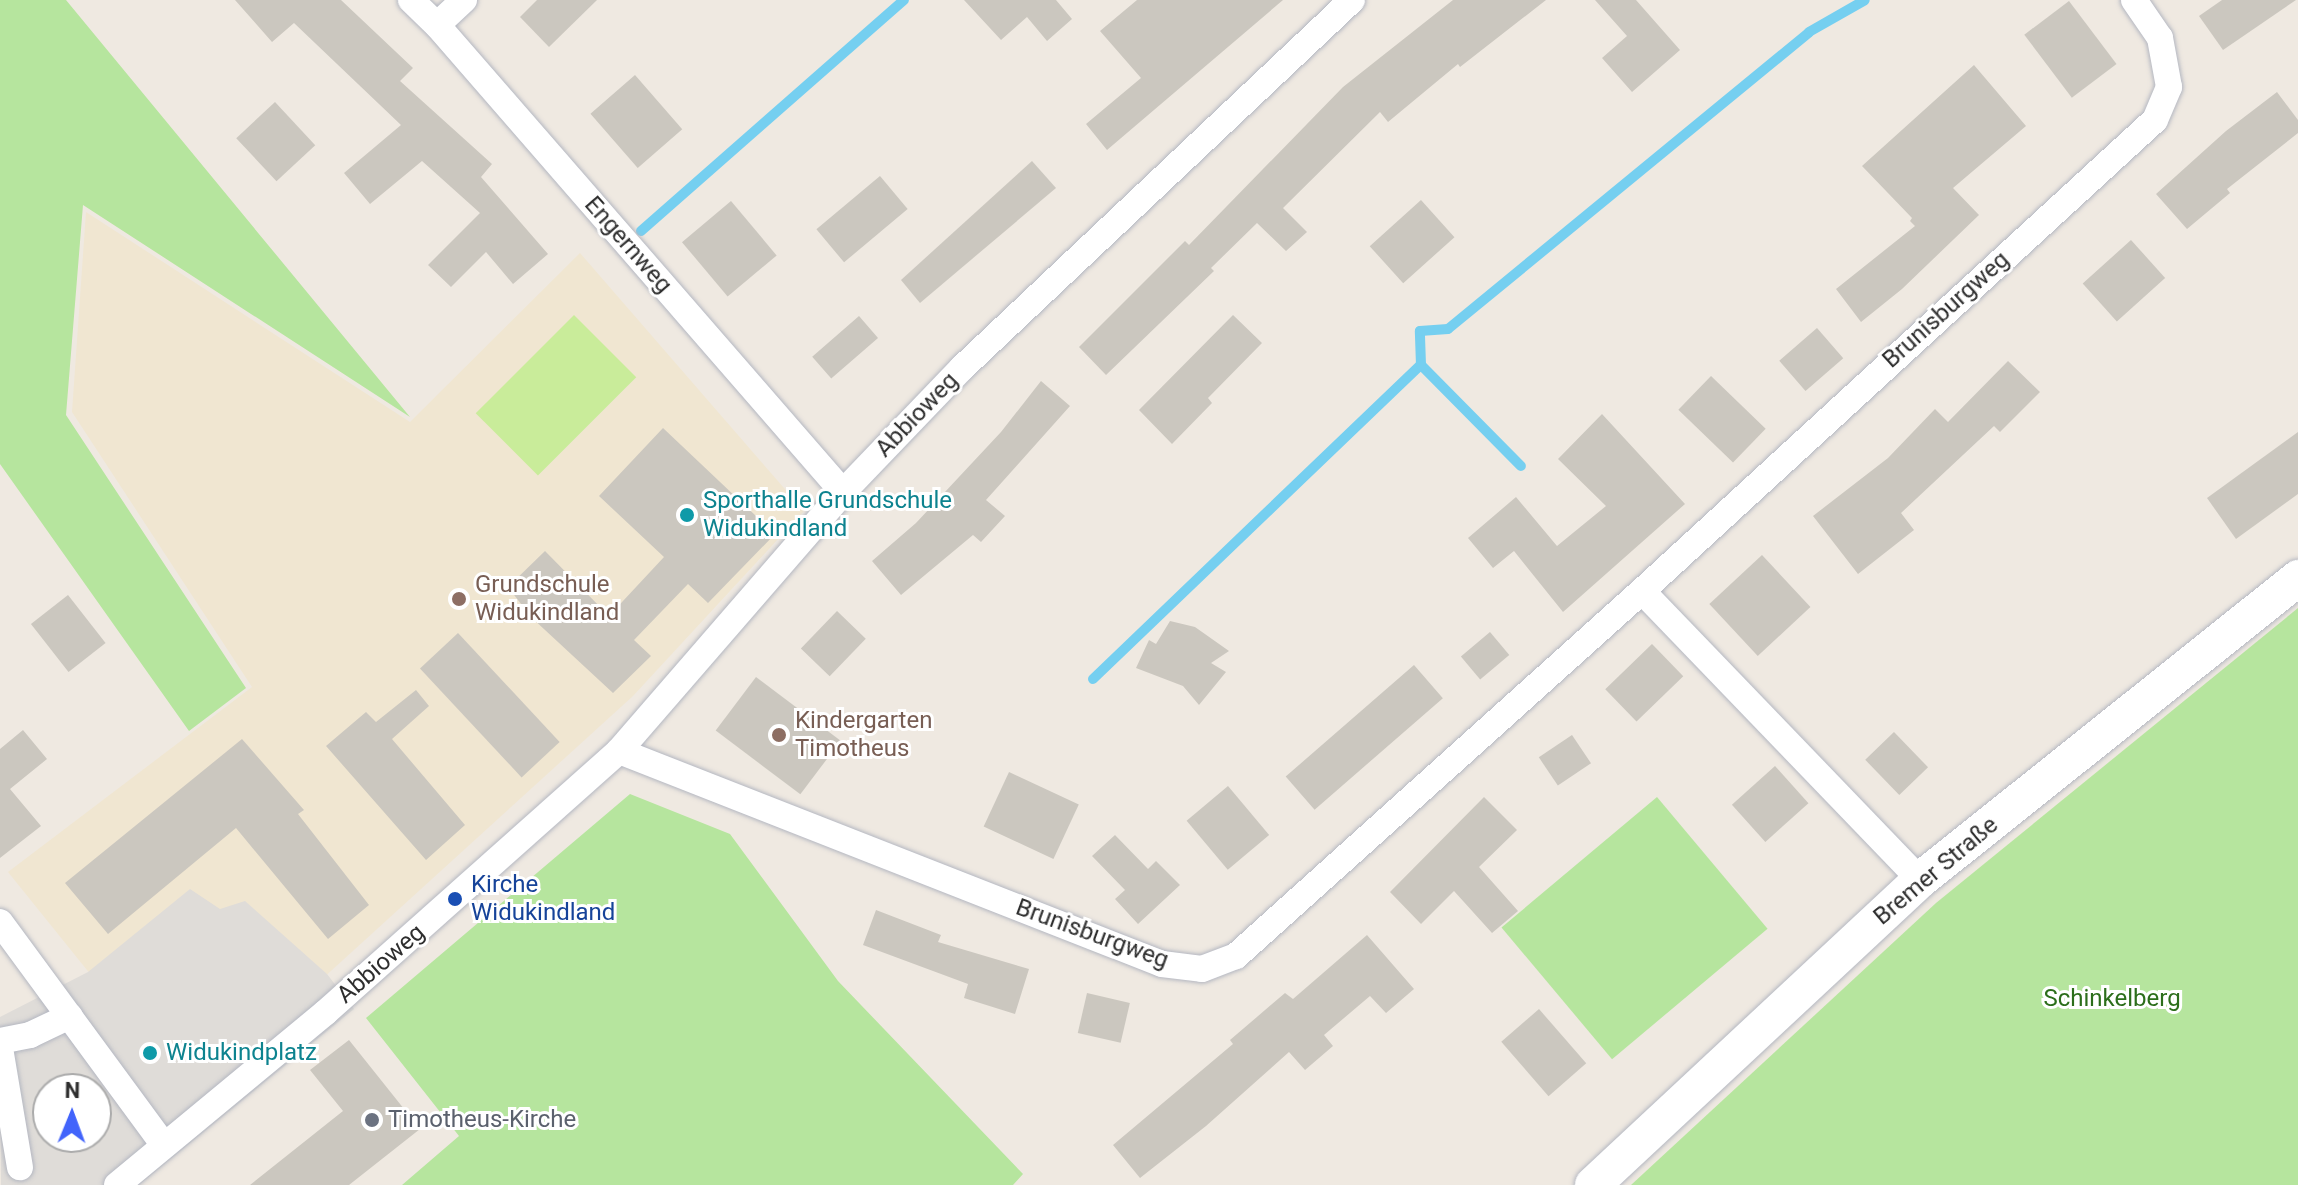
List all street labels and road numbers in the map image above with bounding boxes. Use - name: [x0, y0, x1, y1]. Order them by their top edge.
- street label: Engernweg: [578, 191, 678, 299]
- street label: Brunisburgweg: [1877, 246, 2015, 374]
- street label: Abbioweg: [870, 367, 964, 463]
- street label: Bremer Straße: [1868, 811, 2004, 931]
- street label: Brunisburgweg: [1012, 893, 1172, 975]
- street label: Abbioweg: [331, 918, 431, 1010]

